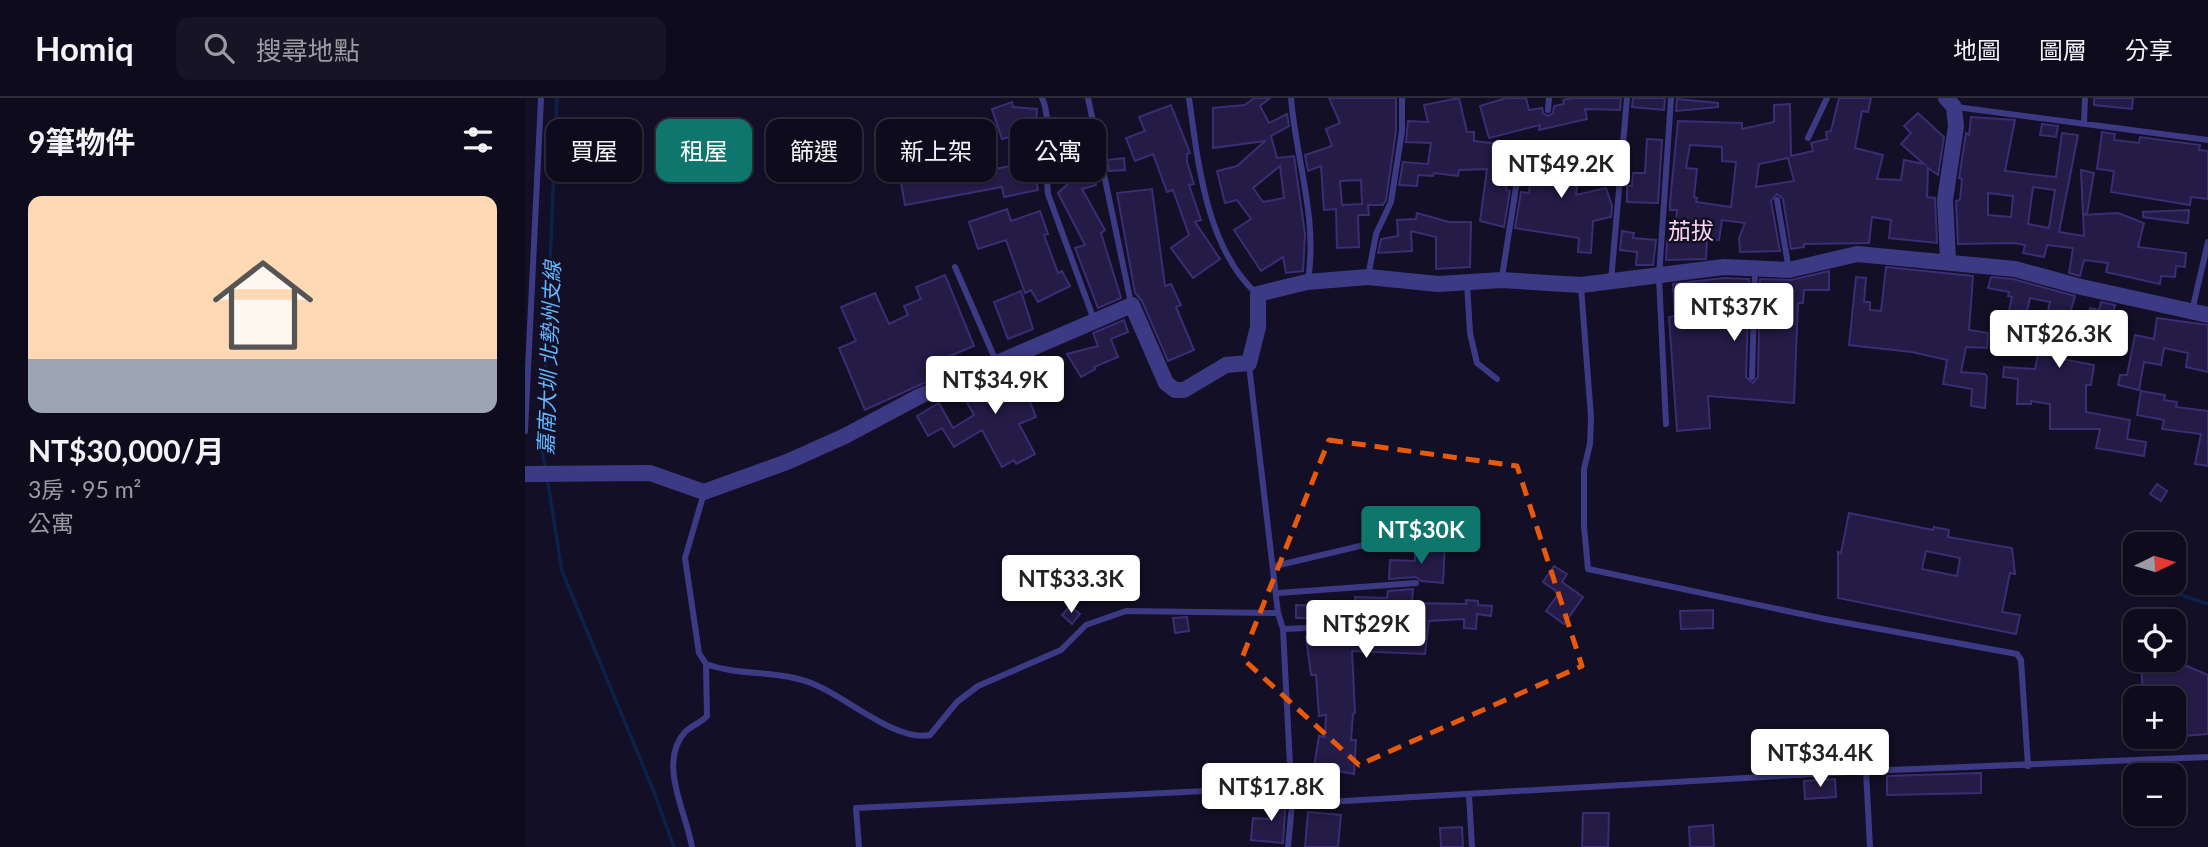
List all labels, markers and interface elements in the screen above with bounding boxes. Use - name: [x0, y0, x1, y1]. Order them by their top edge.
- search box: [176, 17, 666, 80]
- text: Homiq: [35, 28, 134, 68]
- icon: search: [200, 29, 238, 67]
- text: 搜尋地點: [256, 34, 360, 66]
- text: 地圖: [1953, 35, 2001, 64]
- text: 圖層: [2039, 35, 2087, 64]
- text: 分享: [2125, 35, 2173, 64]
- chip: 買屋: [546, 119, 642, 182]
- chip: 租屋: [656, 119, 752, 182]
- chip: 篩選: [766, 119, 862, 182]
- chip: 新上架: [876, 119, 996, 182]
- chip: 公寓: [1010, 119, 1106, 182]
- icon: filters: [459, 121, 497, 159]
- text: 9筆物件: [28, 123, 135, 159]
- pin: NT$49.2K: [1489, 140, 1633, 200]
- text: NT$49.2K: [1508, 149, 1614, 177]
- district label: 茄拔: [1668, 216, 1714, 244]
- icon: home: [200, 242, 326, 368]
- water label: 嘉南大圳 北勢州支線: [532, 259, 564, 455]
- pin: NT$37K: [1677, 284, 1791, 343]
- text: NT$37K: [1690, 292, 1778, 320]
- pin: NT$26.3K: [1987, 310, 2131, 370]
- text: NT$26.3K: [2006, 319, 2112, 347]
- pin: NT$34.9K: [923, 356, 1067, 416]
- text: NT$34.9K: [942, 365, 1048, 393]
- text: NT$30,000/月: [28, 432, 225, 468]
- text: 3房 · 95 m²: [28, 475, 141, 503]
- pin: NT$30K: [1364, 506, 1478, 566]
- text: 公寓: [28, 509, 74, 537]
- text: NT$30K: [1377, 515, 1465, 543]
- north arrow: [2123, 532, 2186, 595]
- map controls: [2123, 532, 2186, 826]
- pin: NT$33.3K: [999, 556, 1143, 615]
- text: NT$33.3K: [1018, 564, 1124, 592]
- pin: NT$29K: [1309, 601, 1423, 660]
- text: NT$29K: [1322, 609, 1410, 637]
- button: locate: [2123, 609, 2186, 672]
- button: +: [2123, 686, 2186, 749]
- pin: NT$34.4K: [1748, 730, 1892, 789]
- text: NT$34.4K: [1767, 738, 1873, 766]
- button: −: [2123, 763, 2186, 826]
- pin: NT$17.8K: [1199, 764, 1343, 823]
- text: NT$17.8K: [1218, 772, 1324, 800]

